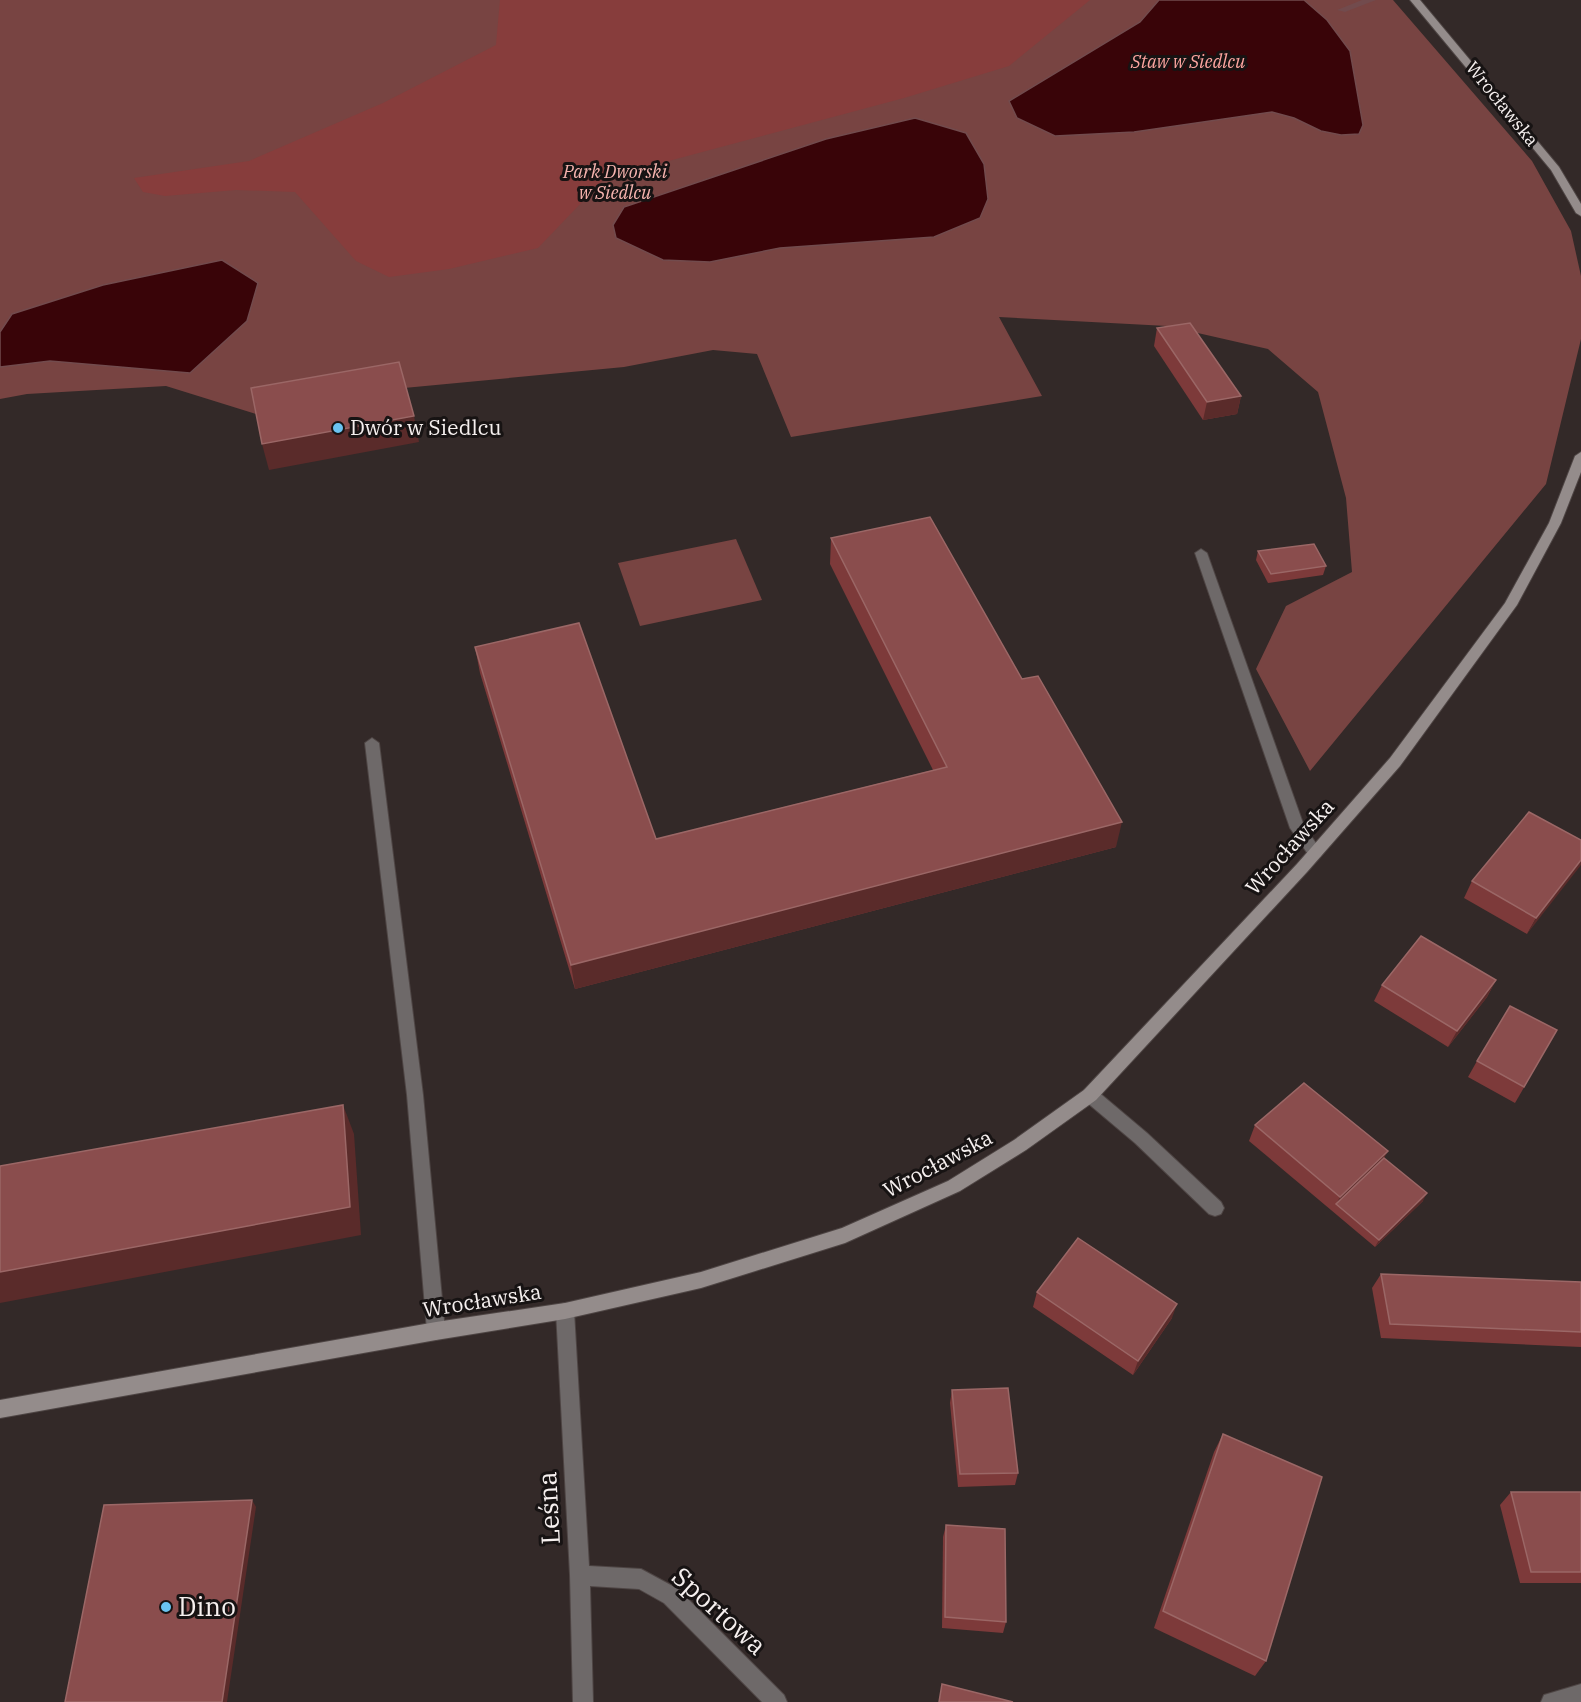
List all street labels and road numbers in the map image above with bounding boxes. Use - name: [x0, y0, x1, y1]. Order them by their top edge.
- street label: Wrocławska: [1461, 57, 1544, 151]
- street label: Wrocławska: [1239, 792, 1340, 900]
- street label: Wrocławska: [878, 1123, 997, 1204]
- street label: Wrocławska: [420, 1277, 543, 1323]
- street label: Leśna: [529, 1471, 567, 1545]
- street label: Sportowa: [665, 1559, 774, 1662]

